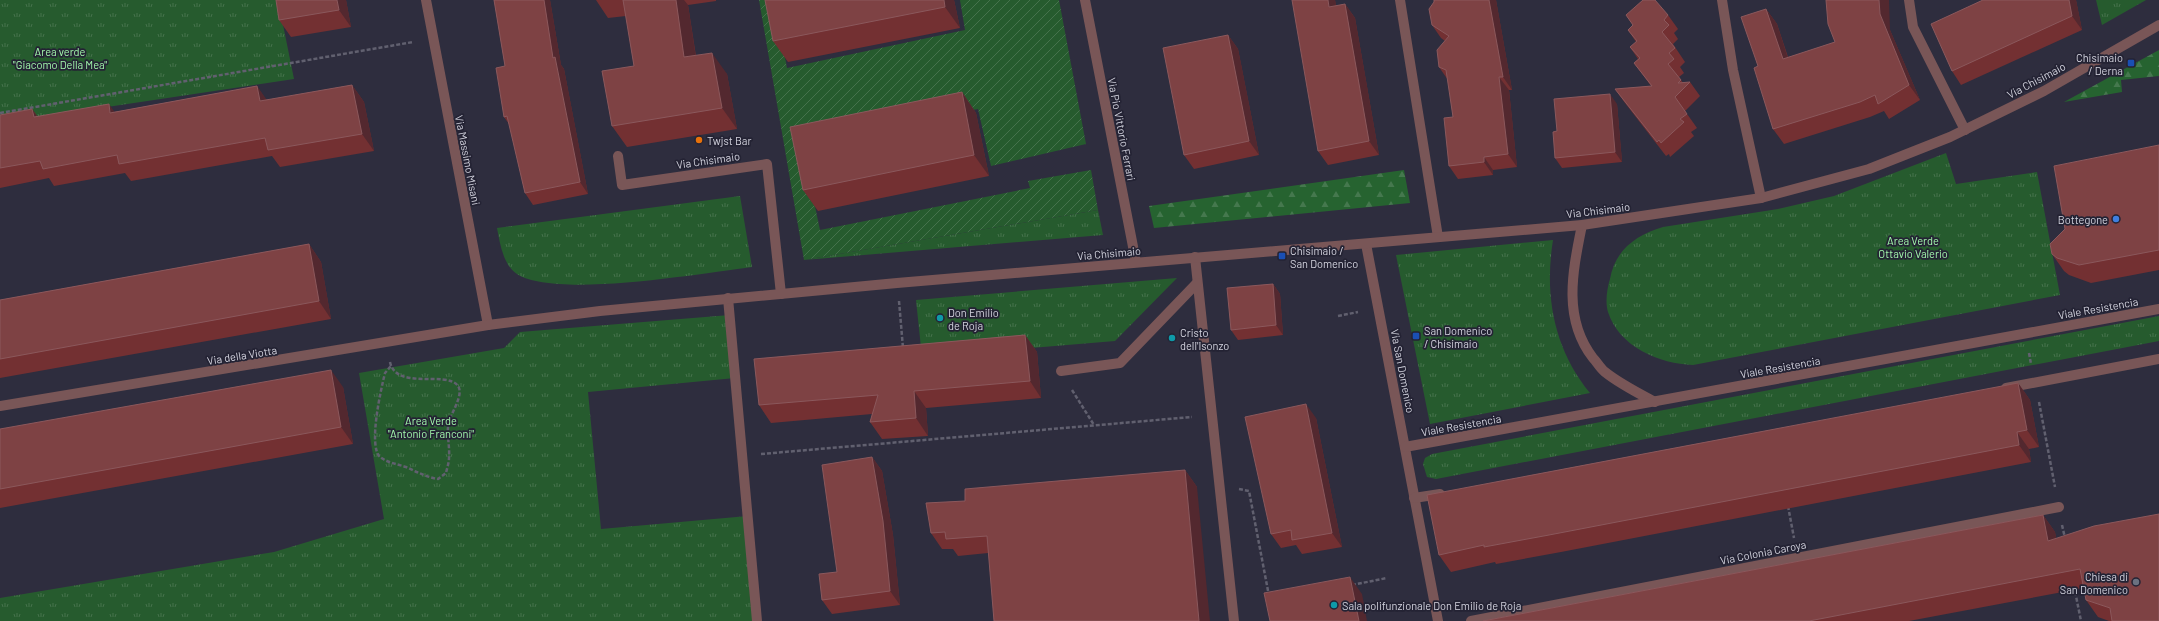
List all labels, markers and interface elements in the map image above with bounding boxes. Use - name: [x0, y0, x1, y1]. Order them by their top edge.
- park label: Area verde "Giacomo Della Mea": [13, 45, 107, 71]
- place label: Chisimaio / Derna: [2076, 51, 2123, 77]
- marker: Chisimaio / Derna: [2126, 58, 2136, 68]
- street label: Via Chisimaio: [2005, 59, 2067, 101]
- street label: Via Pio Vittorio Ferrari: [1106, 76, 1138, 182]
- street label: Via Massimo Misani: [453, 114, 483, 206]
- place label: Twjst Bar: [707, 134, 751, 147]
- marker: Twjst Bar: [694, 135, 704, 145]
- street label: Via Chisimaio: [675, 149, 741, 171]
- street label: Via Chisimaio: [1565, 200, 1631, 220]
- place label: Bottegone: [2058, 213, 2108, 226]
- marker: Bottegone: [2111, 214, 2121, 224]
- park label: Area Verde Ottavio Valerio: [1878, 234, 1948, 260]
- street label: Via Chisimaio: [1076, 244, 1142, 262]
- place label: Chisimaio / San Domenico: [1290, 244, 1358, 270]
- marker: Chisimaio / San Domenico: [1277, 251, 1287, 261]
- street label: Viale Resistencia: [2057, 295, 2139, 321]
- place label: Don Emilio de Roja: [948, 306, 999, 332]
- marker: Don Emilio de Roja: [935, 313, 945, 323]
- place label: San Domenico / Chisimaio: [1424, 324, 1492, 350]
- place label: Cristo dell'Isonzo: [1180, 326, 1229, 352]
- street label: Via San Domenico: [1388, 328, 1418, 414]
- marker: San Domenico / Chisimaio: [1411, 331, 1421, 341]
- marker: Cristo dell'Isonzo: [1167, 333, 1177, 343]
- street label: Via della Viotta: [206, 343, 278, 367]
- street label: Viale Resistencia: [1739, 354, 1821, 380]
- street label: Viale Resistencia: [1420, 412, 1502, 438]
- park label: Area Verde "Antonio Franconi": [388, 414, 474, 440]
- street label: Via Colonia Caroya: [1719, 537, 1807, 567]
- place label: Chiesa di San Domenico: [2060, 570, 2128, 596]
- marker: Chiesa di San Domenico: [2131, 577, 2141, 587]
- place label: Sala polifunzionale Don Emilio de Roja: [1342, 599, 1521, 612]
- marker: Sala polifunzionale Don Emilio de Roja: [1329, 600, 1339, 610]

